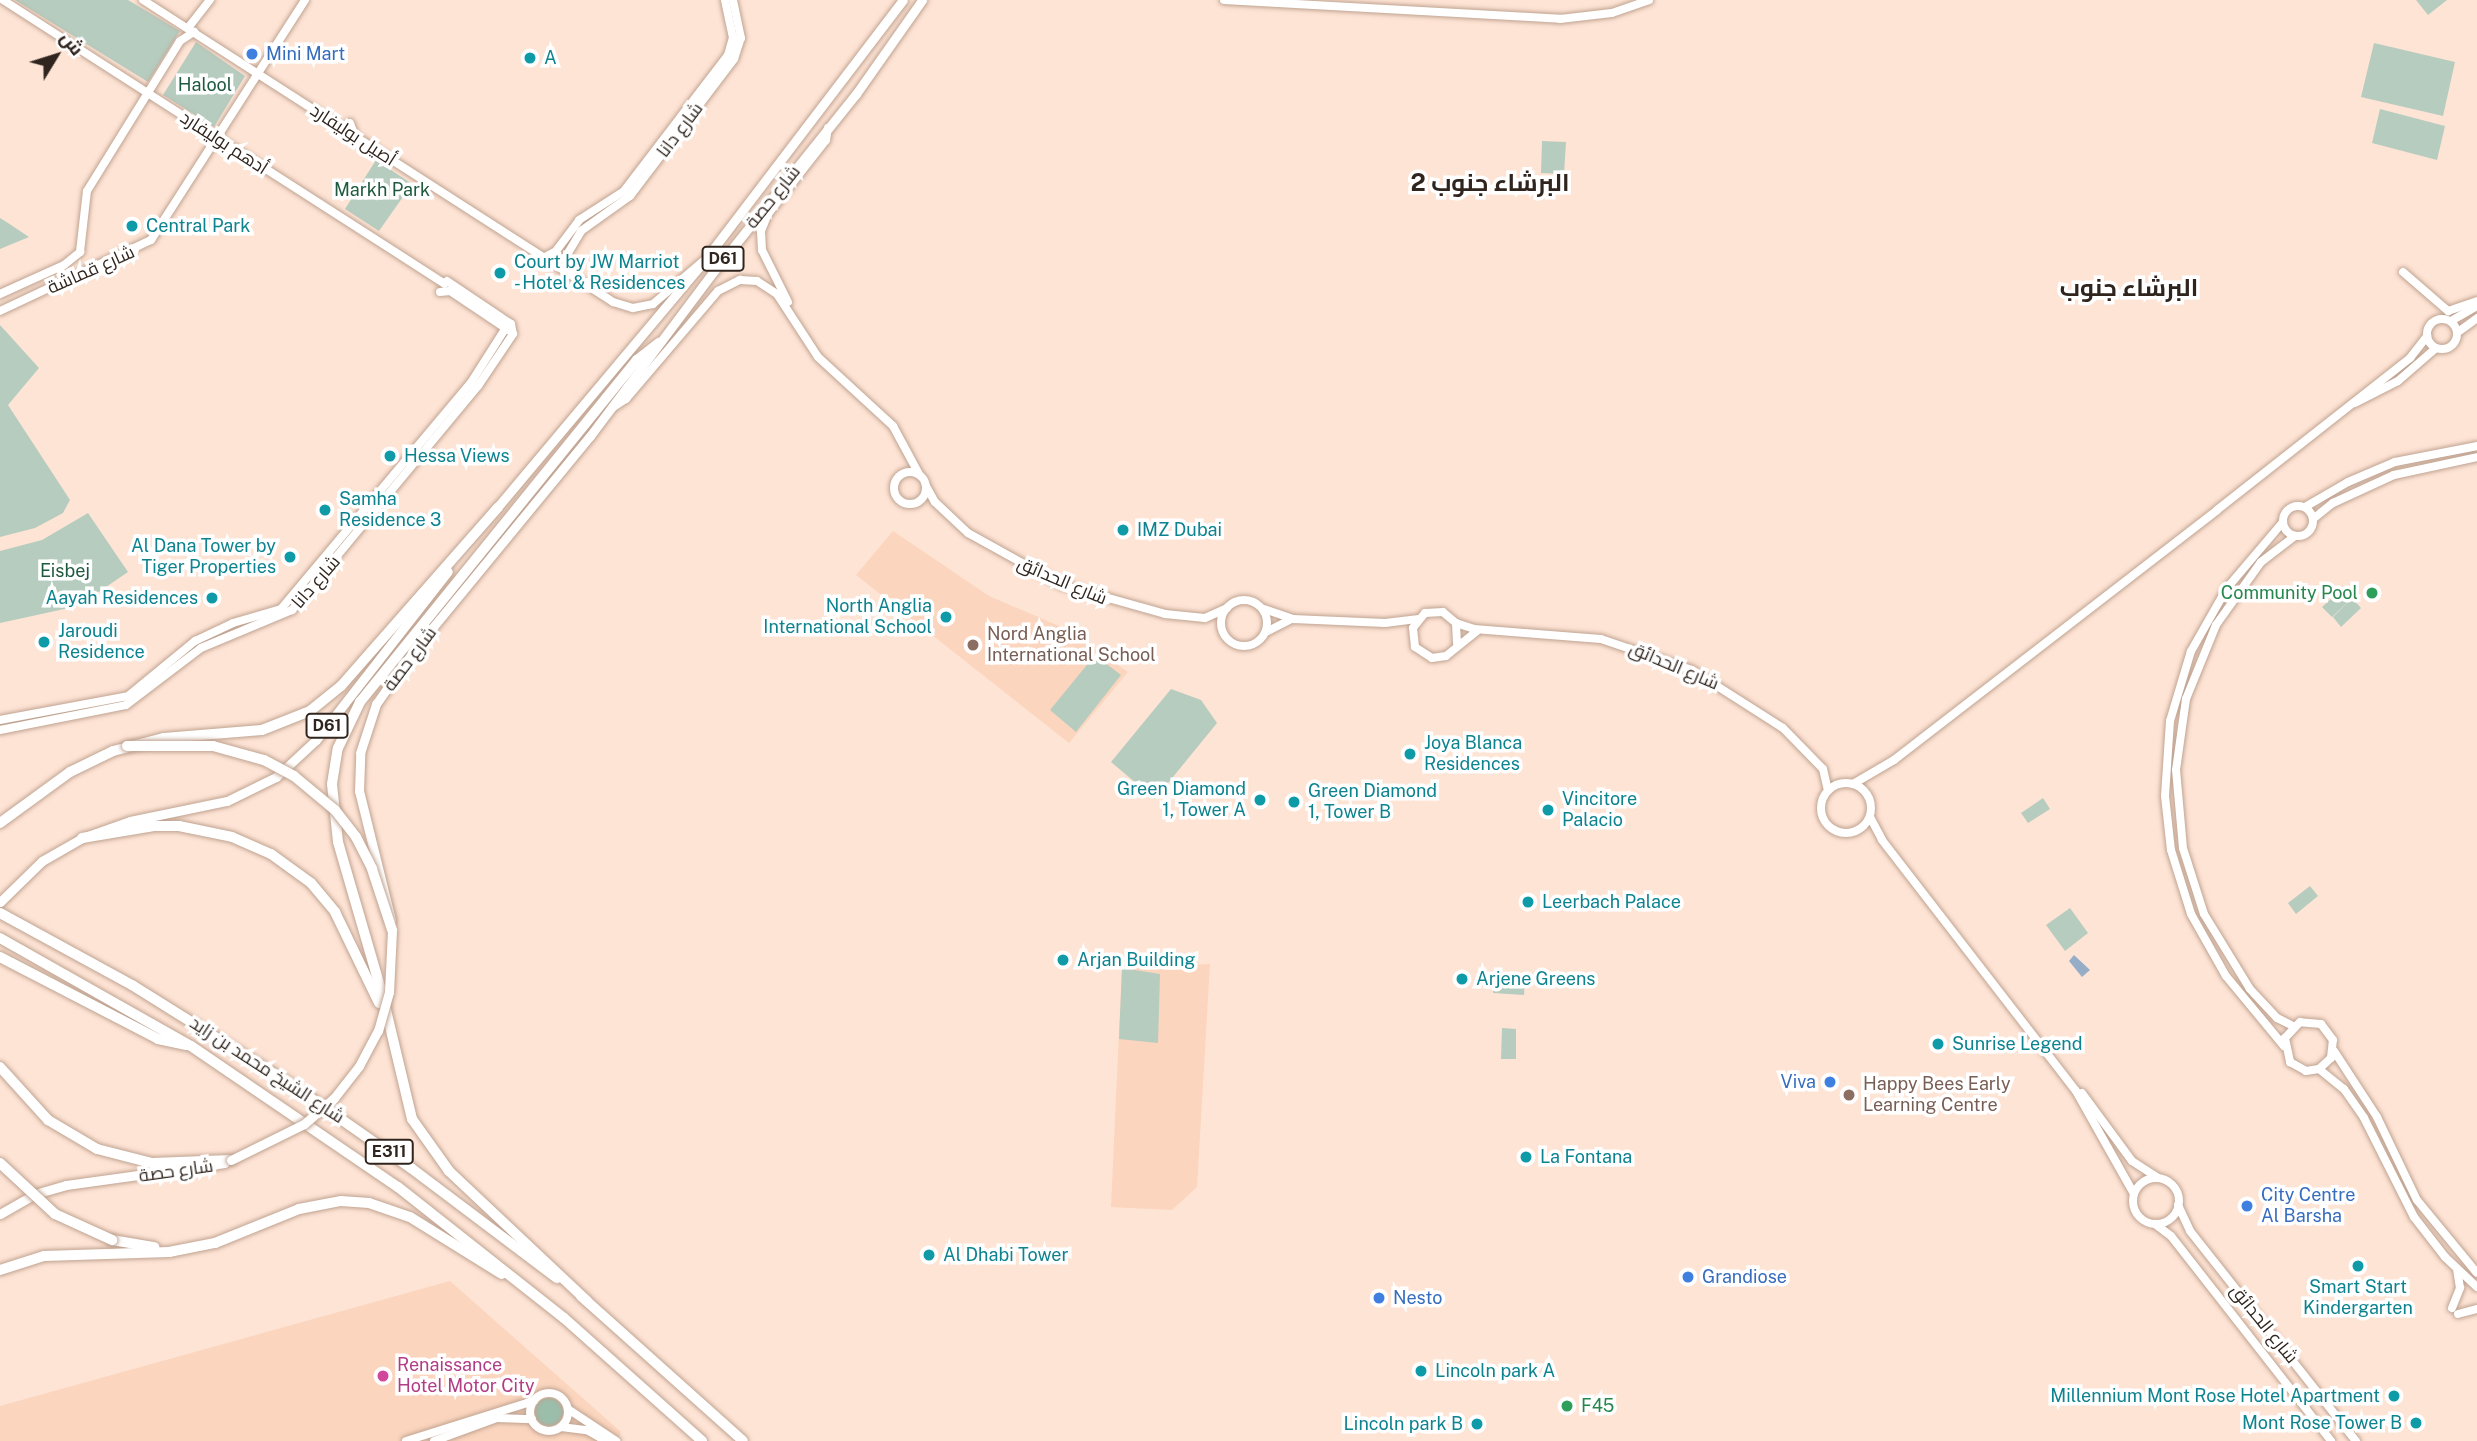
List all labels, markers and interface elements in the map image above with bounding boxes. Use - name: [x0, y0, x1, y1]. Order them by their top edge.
- north arrow: [21, 21, 91, 91]
- text: ش: [56, 27, 89, 59]
- place label: Mini Mart: [266, 43, 345, 65]
- marker: Mini Mart: [244, 46, 260, 62]
- place label: A: [544, 47, 557, 69]
- marker: A: [522, 50, 538, 66]
- park label: Halool: [178, 74, 232, 96]
- street label: شارع دانا: [652, 98, 708, 162]
- street label: أصيل بوليفارد: [306, 99, 400, 171]
- street label: أدهم بوليفارد: [176, 107, 272, 179]
- street label: شارع حصة: [741, 161, 805, 233]
- district label: البرشاء جنوب 2: [1411, 169, 1569, 197]
- park label: Markh Park: [334, 179, 430, 201]
- place label: Central Park: [146, 215, 250, 237]
- marker: Central Park: [124, 218, 140, 234]
- street label: شارع قماشة: [44, 241, 138, 299]
- road number: D61: [700, 246, 746, 272]
- place label: Court by JW Marriot - Hotel & Residences: [514, 252, 688, 294]
- marker: Court by JW Marriot - Hotel & Residences: [492, 265, 508, 281]
- district label: البرشاء جنوب: [2060, 274, 2198, 302]
- place label: Hessa Views: [404, 445, 510, 467]
- marker: Hessa Views: [382, 448, 398, 464]
- place label: Samha Residence 3: [339, 489, 442, 532]
- marker: Samha Residence 3: [317, 502, 333, 518]
- place label: IMZ Dubai: [1137, 519, 1222, 541]
- marker: IMZ Dubai: [1115, 522, 1131, 538]
- place label: Al Dana Tower by Tiger Properties: [131, 536, 276, 578]
- marker: Al Dana Tower by Tiger Properties: [282, 549, 298, 565]
- street label: شارع دانا: [287, 551, 345, 613]
- street label: شارع الحدائق: [1014, 552, 1110, 610]
- park label: Eisbej: [40, 560, 90, 582]
- place label: Community Pool: [2221, 582, 2358, 604]
- marker: Community Pool: [2364, 585, 2380, 601]
- place label: Aayah Residences: [46, 587, 198, 609]
- marker: Aayah Residences: [204, 590, 220, 606]
- place label: North Anglia International School: [763, 596, 932, 638]
- marker: North Anglia International School: [938, 609, 954, 625]
- place label: Jaroudi Residence: [58, 621, 145, 664]
- street label: شارع حصة: [379, 623, 441, 695]
- place label: Nord Anglia International School: [987, 624, 1156, 666]
- marker: Jaroudi Residence: [36, 634, 52, 650]
- marker: Nord Anglia International School: [965, 637, 981, 653]
- street label: شارع الحدائق: [1626, 637, 1722, 695]
- road number: D61: [304, 713, 350, 738]
- place label: Joya Blanca Residences: [1424, 733, 1522, 776]
- marker: Joya Blanca Residences: [1402, 746, 1418, 762]
- place label: Green Diamond 1, Tower A: [1117, 779, 1246, 822]
- place label: Green Diamond 1, Tower B: [1308, 781, 1437, 824]
- place label: Vincitore Palacio: [1562, 789, 1637, 832]
- marker: Green Diamond 1, Tower A: [1252, 792, 1268, 808]
- marker: Green Diamond 1, Tower B: [1286, 794, 1302, 810]
- marker: Vincitore Palacio: [1540, 802, 1556, 818]
- place label: Leerbach Palace: [1542, 891, 1681, 913]
- marker: Leerbach Palace: [1520, 894, 1536, 910]
- place label: Arjan Building: [1077, 949, 1195, 971]
- marker: Arjan Building: [1055, 952, 1071, 968]
- place label: Arjene Greens: [1476, 968, 1596, 990]
- marker: Arjene Greens: [1454, 971, 1470, 987]
- street label: شارع الشيخ محمد بن زايد: [186, 1012, 348, 1128]
- place label: Sunrise Legend: [1952, 1033, 2083, 1055]
- marker: Sunrise Legend: [1930, 1036, 1946, 1052]
- place label: Viva: [1781, 1071, 1816, 1093]
- marker: Viva: [1822, 1074, 1838, 1090]
- place label: Happy Bees Early Learning Centre: [1863, 1074, 2011, 1116]
- marker: Happy Bees Early Learning Centre: [1841, 1087, 1857, 1103]
- road number: E311: [364, 1140, 414, 1164]
- place label: La Fontana: [1540, 1146, 1632, 1168]
- marker: La Fontana: [1518, 1149, 1534, 1165]
- street label: شارع حصة: [137, 1155, 215, 1187]
- place label: City Centre Al Barsha: [2261, 1185, 2356, 1228]
- marker: City Centre Al Barsha: [2239, 1198, 2255, 1214]
- place label: Al Dhabi Tower: [943, 1244, 1069, 1266]
- marker: Al Dhabi Tower: [921, 1247, 937, 1263]
- marker: Smart Start Kindergarten: [2350, 1258, 2366, 1274]
- place label: Grandiose: [1702, 1266, 1787, 1288]
- marker: Grandiose: [1680, 1269, 1696, 1285]
- place label: Smart Start Kindergarten: [2303, 1277, 2413, 1320]
- street label: شارع الحدائق: [2226, 1280, 2302, 1368]
- place label: Nesto: [1393, 1287, 1442, 1309]
- marker: Nesto: [1371, 1290, 1387, 1306]
- place label: Renaissance Hotel Motor City: [397, 1355, 535, 1398]
- place label: Lincoln park A: [1435, 1360, 1555, 1382]
- marker: Lincoln park A: [1413, 1363, 1429, 1379]
- marker: Renaissance Hotel Motor City: [375, 1368, 391, 1384]
- place label: Millennium Mont Rose Hotel Apartment: [2050, 1385, 2380, 1407]
- marker: Millennium Mont Rose Hotel Apartment: [2386, 1388, 2402, 1404]
- place label: F45: [1581, 1395, 1614, 1417]
- marker: F45: [1559, 1398, 1575, 1414]
- place label: Mont Rose Tower B: [2242, 1412, 2402, 1434]
- place label: Lincoln park B: [1343, 1413, 1463, 1435]
- marker: Mont Rose Tower B: [2408, 1415, 2424, 1431]
- marker: Lincoln park B: [1469, 1416, 1485, 1432]

